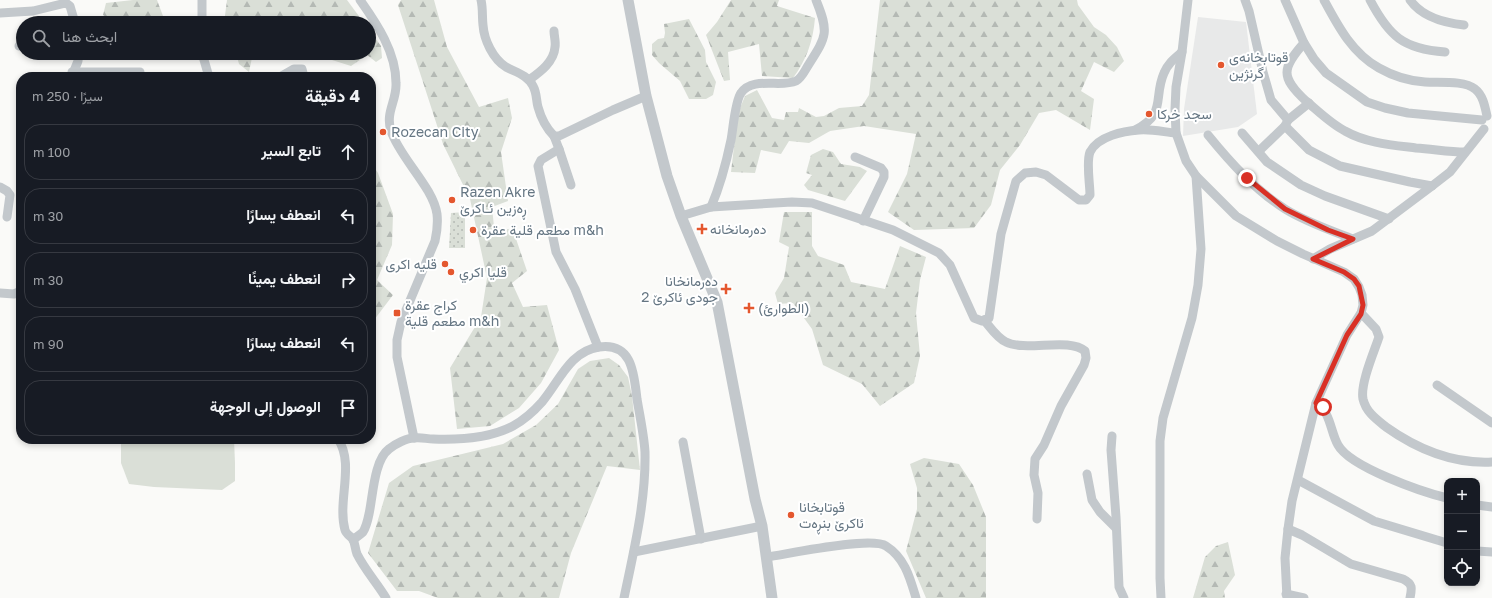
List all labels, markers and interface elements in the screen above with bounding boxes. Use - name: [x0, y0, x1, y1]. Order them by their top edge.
- search box: [16, 16, 376, 60]
- icon: search: [30, 27, 52, 49]
- text: ابحث هنا: [62, 27, 117, 45]
- place label: قوتابخانەی گرنژین: [1229, 48, 1288, 82]
- marker: قوتابخانەی گرنژین: [1216, 60, 1226, 70]
- text: 4 دقيقة: [305, 85, 360, 106]
- text: سيرًا · 250 m: [32, 88, 103, 104]
- place label: سجد خركا: [1157, 105, 1212, 123]
- marker: سجد خركا: [1144, 109, 1154, 119]
- place label: Rozecan City: [391, 123, 479, 140]
- marker: Rozecan City: [378, 127, 388, 137]
- text: تابع السير: [261, 141, 321, 159]
- icon: ahead: [337, 141, 359, 163]
- text: 100 m: [33, 144, 70, 160]
- route end: [1238, 169, 1256, 187]
- place label: Razen Akre ڕەزین ئـاکرێ: [460, 183, 535, 220]
- marker: Razen Akre ڕەزین ئـاکرێ: [447, 195, 457, 205]
- text: انعطف يسارًا: [246, 205, 321, 223]
- icon: left: [337, 205, 359, 227]
- text: 30 m: [33, 208, 63, 224]
- place label: دەرمانخانە: [710, 220, 767, 238]
- place label: مطعم قلية عقرة m&h: [481, 221, 604, 239]
- marker: دەرمانخانە: [697, 224, 707, 234]
- marker: مطعم قلية عقرة m&h: [468, 225, 478, 235]
- place label: قليه اكرى: [386, 255, 437, 273]
- marker: قليه اكرى: [440, 259, 450, 269]
- place label: قليا اكري: [459, 263, 507, 284]
- marker: قليا اكري: [446, 267, 456, 277]
- text: انعطف يمينًا: [248, 269, 321, 287]
- icon: right: [337, 269, 359, 291]
- text: 30 m: [33, 272, 63, 288]
- place label: دەرمانخانا جودی ئاکرێ 2: [641, 272, 718, 306]
- marker: دەرمانخانا جودی ئاکرێ 2: [721, 284, 731, 294]
- place label: كراج عقرة مطعم قلية m&h: [405, 296, 499, 330]
- place label: (الطوارئ): [758, 299, 810, 317]
- marker: (الطوارئ): [743, 302, 755, 314]
- marker: كراج عقرة مطعم قلية m&h: [392, 308, 402, 318]
- text: انعطف يسارًا: [246, 333, 321, 351]
- icon: left: [337, 333, 359, 355]
- text: 90 m: [33, 336, 64, 352]
- text: الوصول إلى الوجهة: [210, 397, 321, 415]
- icon: arrive: [337, 397, 359, 419]
- route start: [1314, 398, 1332, 416]
- map controls: [1444, 478, 1480, 586]
- button: +: [1444, 478, 1480, 514]
- place label: قوتابخانا ئاکرێ بنڕەت: [799, 498, 864, 535]
- marker: قوتابخانا ئاکرێ بنڕەت: [786, 510, 796, 520]
- button: −: [1444, 514, 1480, 550]
- button: locate: [1444, 550, 1480, 586]

